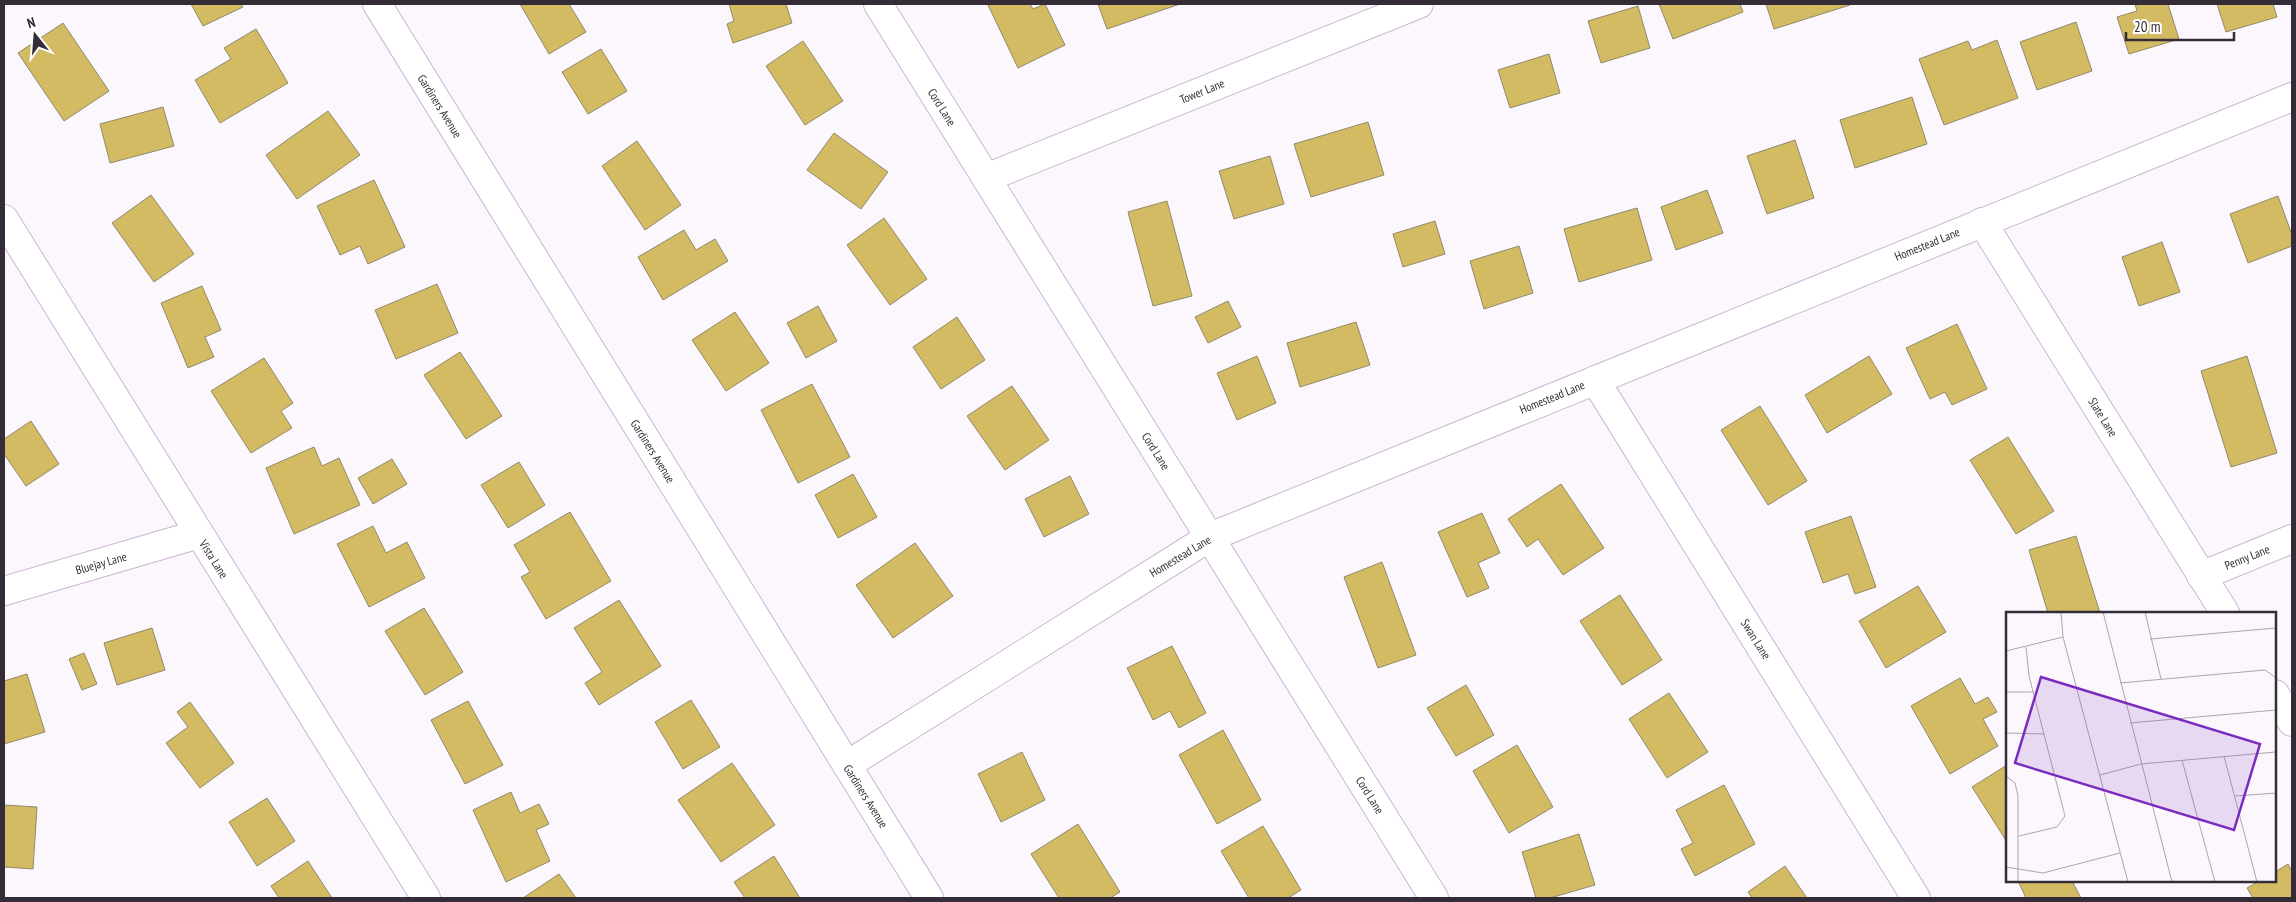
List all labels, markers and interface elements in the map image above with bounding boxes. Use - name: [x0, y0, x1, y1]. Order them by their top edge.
- north arrow: [10, 10, 60, 60]
- scale bar: [2126, 10, 2234, 42]
- text: N: [25, 13, 37, 32]
- text: 20 m: [2134, 17, 2160, 36]
- street label: Gardiners Avenue: [415, 72, 465, 141]
- street label: Tower Lane: [1177, 75, 1227, 107]
- street label: Cord Lane: [925, 86, 959, 128]
- street label: Homestead Lane: [1892, 224, 1962, 264]
- street label: Homestead Lane: [1517, 377, 1587, 417]
- street label: Slate Lane: [2085, 395, 2121, 439]
- street label: Gardiners Avenue: [628, 417, 678, 486]
- street label: Cord Lane: [1139, 430, 1173, 472]
- street label: Homestead Lane: [1147, 532, 1213, 580]
- street label: Vista Lane: [196, 536, 232, 581]
- street label: Penny Lane: [2222, 541, 2272, 573]
- street label: Bluejay Lane: [74, 549, 128, 577]
- inset map: [2006, 612, 2276, 882]
- street label: Swan Lane: [1738, 616, 1774, 662]
- street label: Gardiners Avenue: [841, 762, 891, 831]
- street label: Cord Lane: [1353, 774, 1387, 816]

